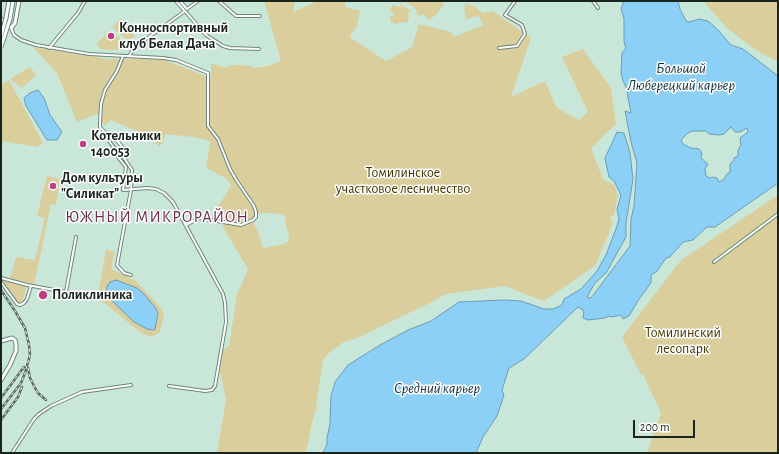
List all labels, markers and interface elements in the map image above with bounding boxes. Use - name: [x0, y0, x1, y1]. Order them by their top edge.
- place label: Конноспортивный клуб Белая Дача: [119, 20, 228, 52]
- marker: Конноспортивный клуб Белая Дача: [106, 31, 116, 41]
- water label: Большой Люберецкий карьер: [627, 59, 735, 94]
- place label: Котельники 140053: [91, 128, 161, 160]
- marker: Котельники 140053: [78, 139, 88, 149]
- park label: Томилинское участковое лесничество: [336, 165, 470, 198]
- place label: Дом культуры "Силикат": [61, 170, 143, 202]
- marker: Дом культуры "Силикат": [48, 181, 58, 191]
- district label: ЮЖНЫЙ МИКРОРАЙОН: [65, 207, 249, 227]
- place label: Поликлиника: [52, 287, 132, 303]
- marker: Поликлиника: [37, 289, 49, 301]
- park label: Томилинский лесопарк: [645, 325, 721, 358]
- water label: Средний карьер: [394, 379, 480, 397]
- scale bar: [635, 412, 697, 438]
- text: 200 m: [640, 421, 670, 433]

